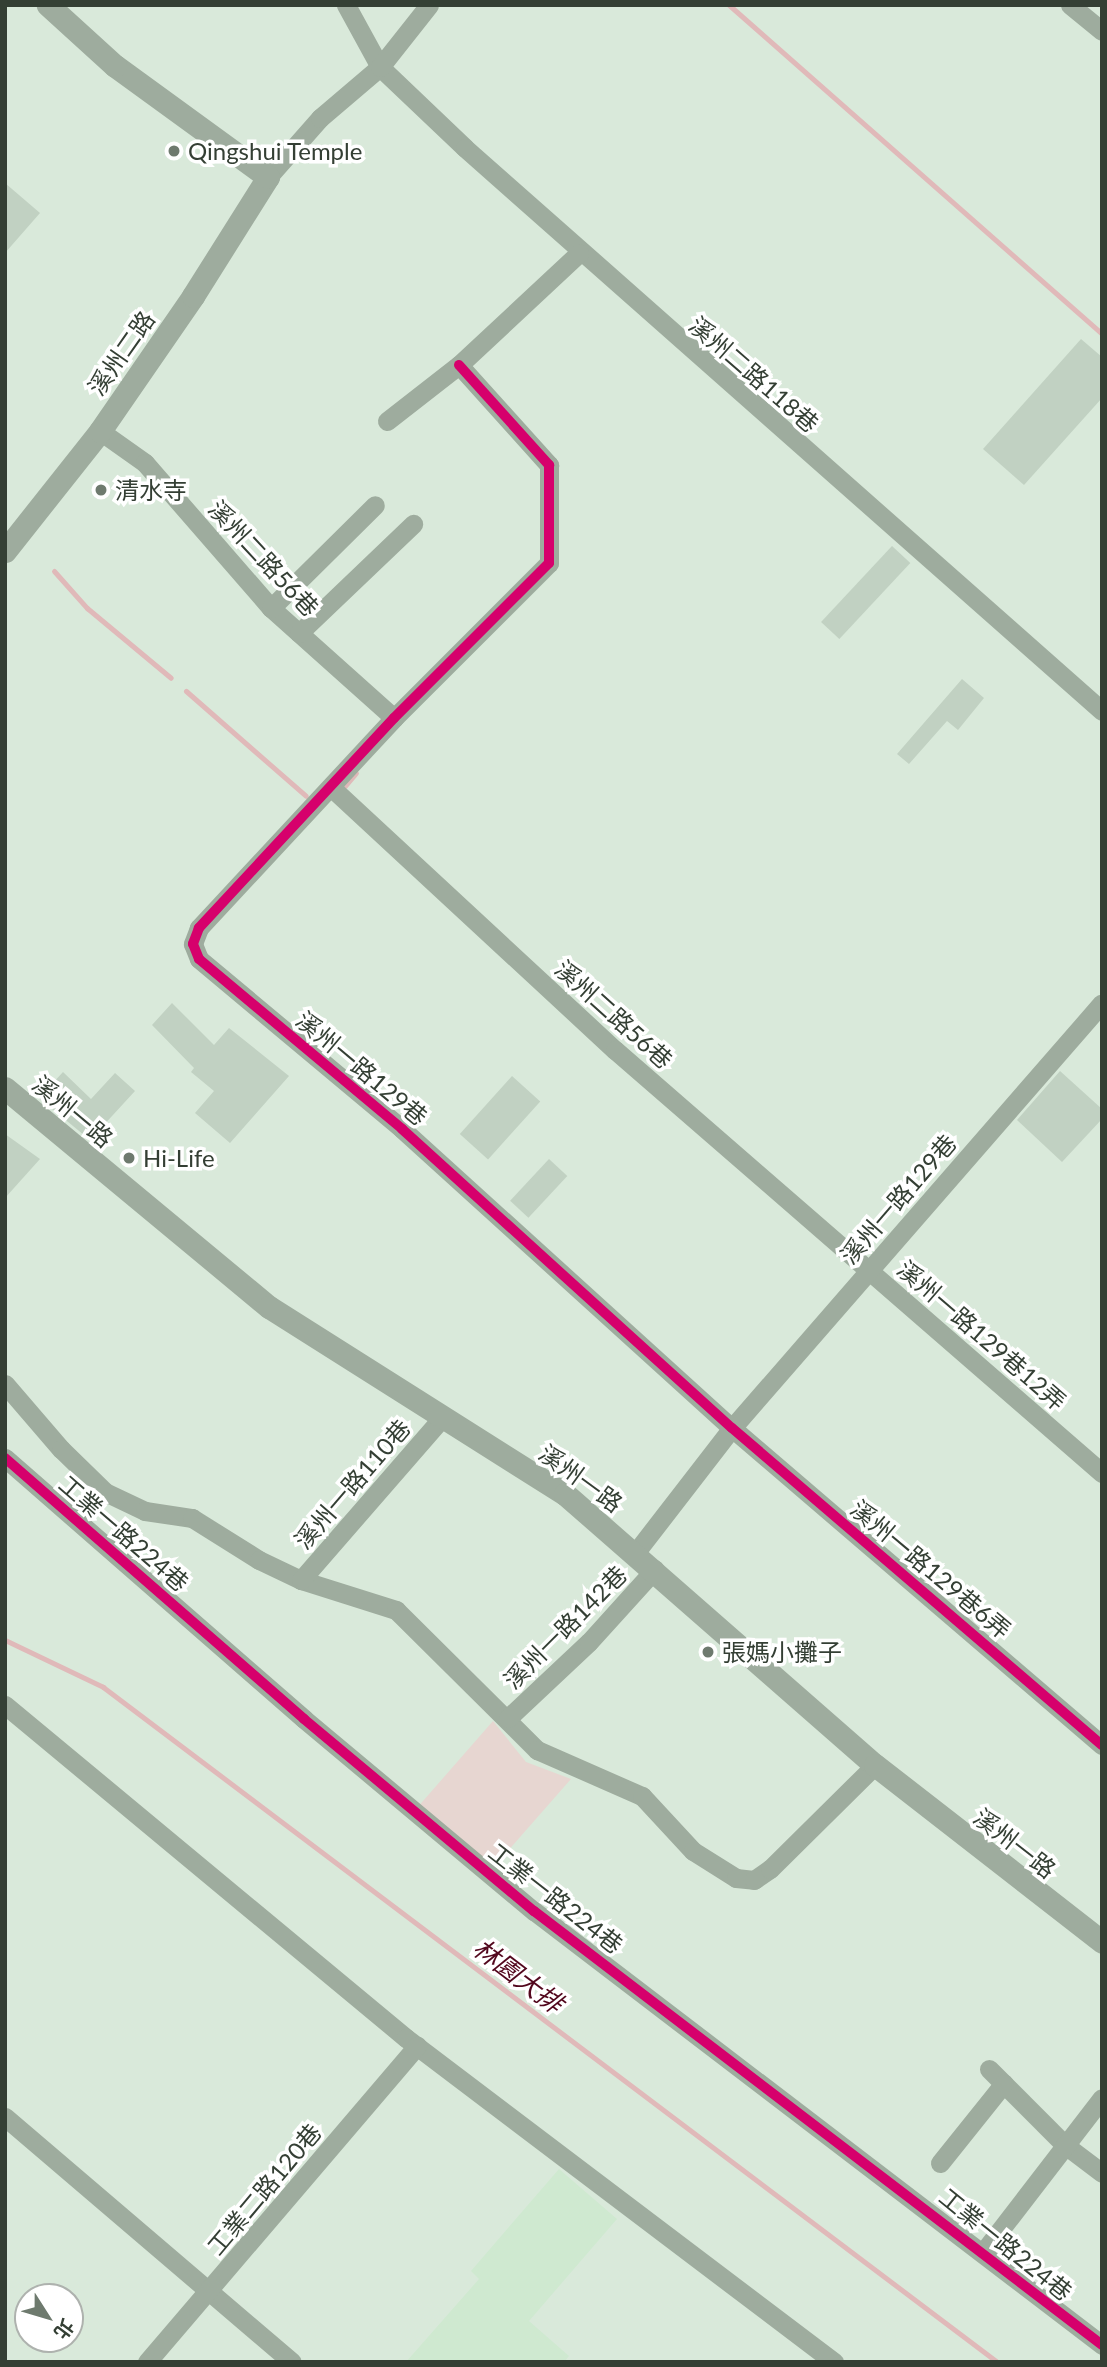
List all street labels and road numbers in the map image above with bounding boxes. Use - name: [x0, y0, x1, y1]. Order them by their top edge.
- street label: 溪州二路: [82, 305, 160, 401]
- street label: 溪州二路118巷: [684, 310, 824, 438]
- street label: 溪州二路56巷: [203, 494, 325, 622]
- street label: 溪州二路56巷: [549, 954, 679, 1074]
- street label: 溪州一路129巷: [291, 1005, 433, 1131]
- street label: 溪州一路: [27, 1069, 119, 1153]
- street label: 溪州一路129巷: [834, 1129, 962, 1269]
- street label: 溪州一路129巷12弄: [892, 1254, 1072, 1416]
- street label: 溪州一路110巷: [288, 1414, 416, 1554]
- street label: 溪州一路: [534, 1438, 628, 1518]
- street label: 工業一路224巷: [54, 1469, 194, 1597]
- street label: 溪州一路129巷6弄: [845, 1494, 1017, 1644]
- street label: 溪州一路142巷: [498, 1560, 632, 1694]
- street label: 溪州一路: [968, 1802, 1062, 1884]
- street label: 工業一路224巷: [483, 1837, 629, 1959]
- street label: 工業二路120巷: [201, 2118, 327, 2260]
- street label: 工業一路224巷: [934, 2182, 1078, 2306]

